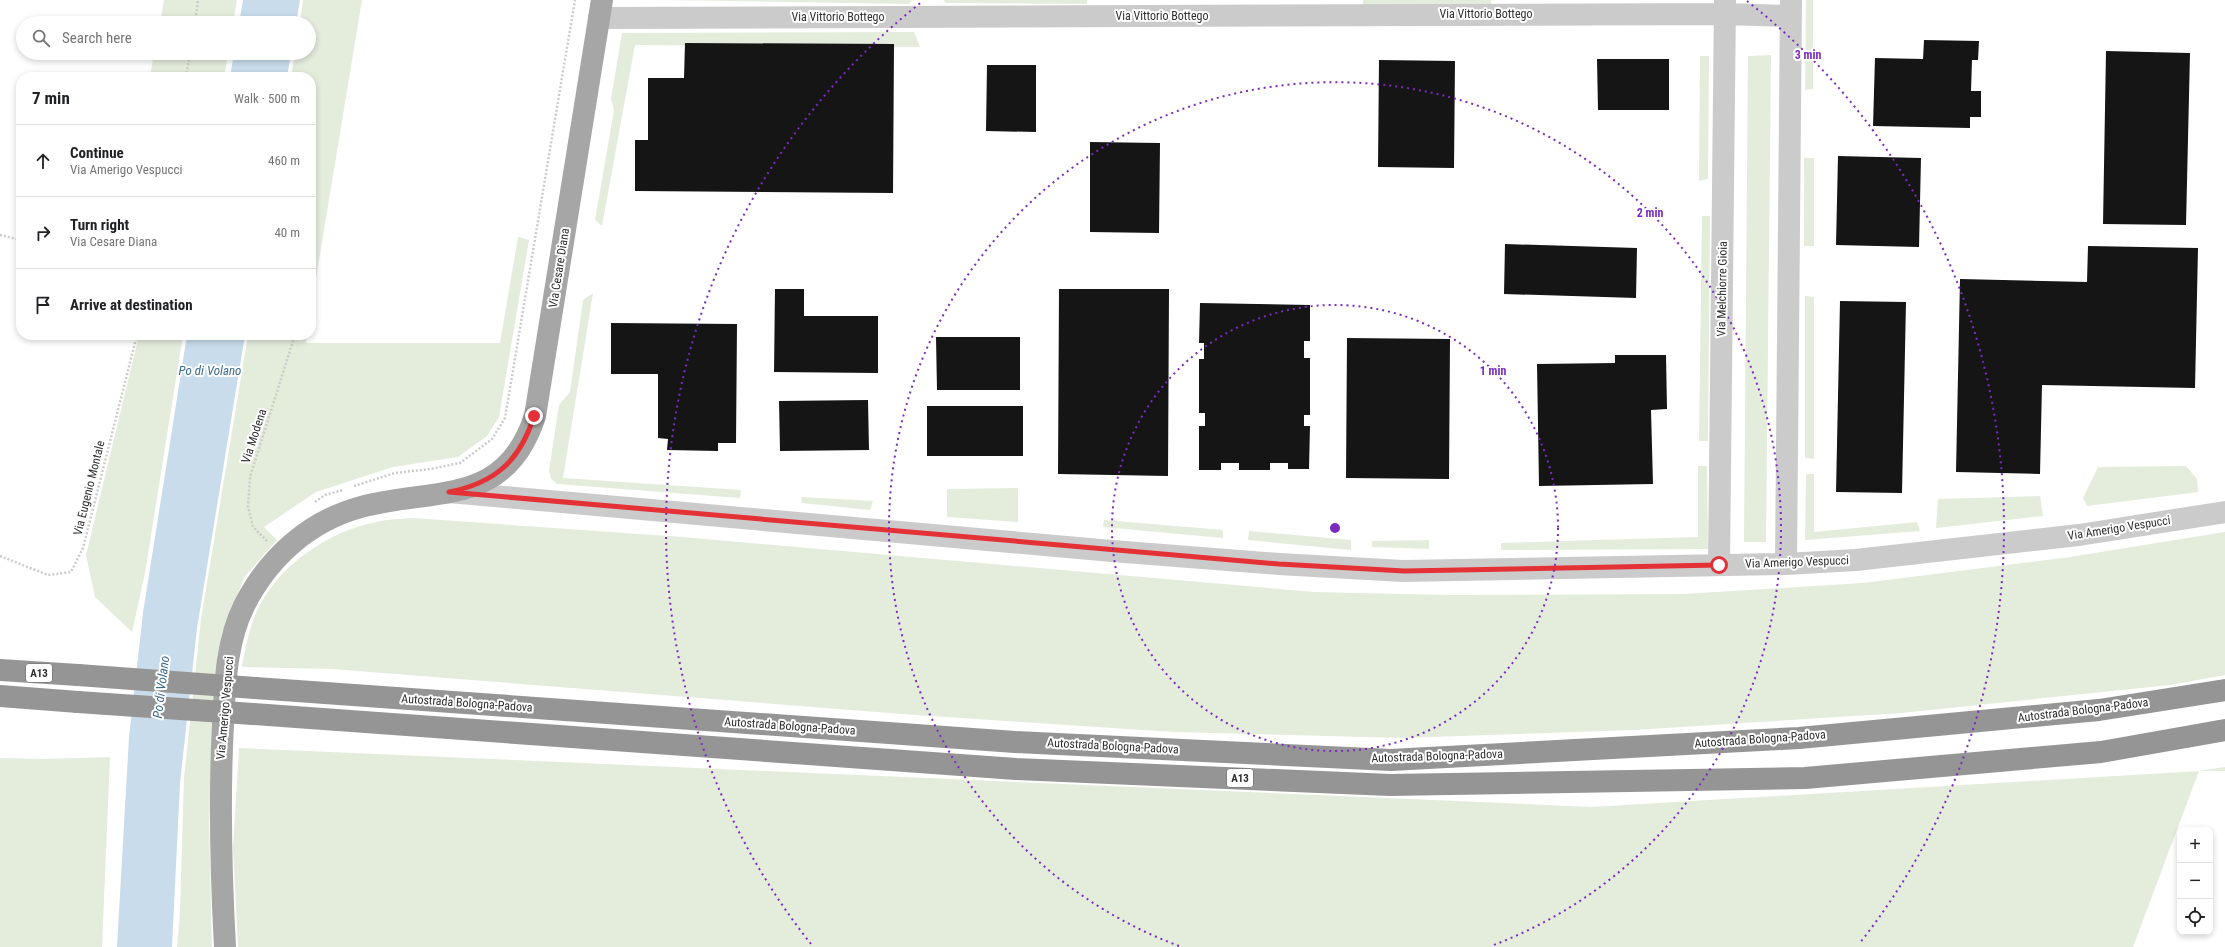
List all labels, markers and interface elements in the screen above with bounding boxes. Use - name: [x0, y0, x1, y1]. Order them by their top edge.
- street label: Via Vittorio Bottego: [1440, 7, 1532, 21]
- street label: Via Vittorio Bottego: [1116, 9, 1208, 23]
- street label: Via Vittorio Bottego: [792, 10, 884, 24]
- search box: [16, 16, 316, 60]
- icon: search: [30, 27, 52, 49]
- text: Search here: [62, 29, 132, 47]
- text: 3 min: [1795, 48, 1821, 62]
- text: 7 min: [32, 88, 70, 108]
- text: Walk · 500 m: [234, 91, 300, 106]
- text: Continue: [70, 144, 124, 162]
- icon: ahead: [32, 150, 54, 172]
- text: 460 m: [268, 153, 300, 168]
- text: Via Amerigo Vespucci: [70, 162, 182, 177]
- text: 2 min: [1637, 206, 1663, 220]
- text: Turn right: [70, 216, 129, 234]
- icon: right: [32, 222, 54, 244]
- text: 40 m: [274, 225, 300, 240]
- street label: Via Cesare Diana: [546, 227, 572, 309]
- text: Via Cesare Diana: [70, 234, 157, 249]
- street label: Via Melchiorre Gioia: [1714, 241, 1730, 337]
- icon: arrive: [32, 294, 54, 316]
- text: Arrive at destination: [70, 296, 193, 314]
- water label: Po di Volano: [179, 363, 241, 378]
- text: 1 min: [1480, 364, 1506, 378]
- street label: Via Modena: [239, 407, 269, 465]
- route end: [525, 407, 543, 425]
- street label: Via Eugenio Montale: [70, 439, 108, 537]
- street label: Via Amerigo Vespucci: [2067, 513, 2171, 543]
- centre of rings: [1328, 521, 1342, 535]
- street label: Via Amerigo Vespucci: [1745, 553, 1849, 571]
- route start: [1710, 556, 1728, 574]
- water label: Po di Volano: [150, 655, 172, 719]
- street label: Via Amerigo Vespucci: [214, 656, 236, 760]
- road number: A13: [26, 664, 52, 682]
- street label: Autostrada Bologna-Padova: [401, 691, 533, 715]
- street label: Autostrada Bologna-Padova: [2017, 695, 2149, 725]
- street label: Autostrada Bologna-Padova: [724, 714, 856, 738]
- street label: Autostrada Bologna-Padova: [1694, 727, 1826, 751]
- street label: Autostrada Bologna-Padova: [1047, 736, 1179, 756]
- street label: Autostrada Bologna-Padova: [1371, 747, 1503, 765]
- road number: A13: [1227, 769, 1253, 787]
- map controls: [2177, 827, 2213, 935]
- button: +: [2177, 827, 2213, 863]
- button: −: [2177, 863, 2213, 899]
- button: locate: [2177, 899, 2213, 935]

